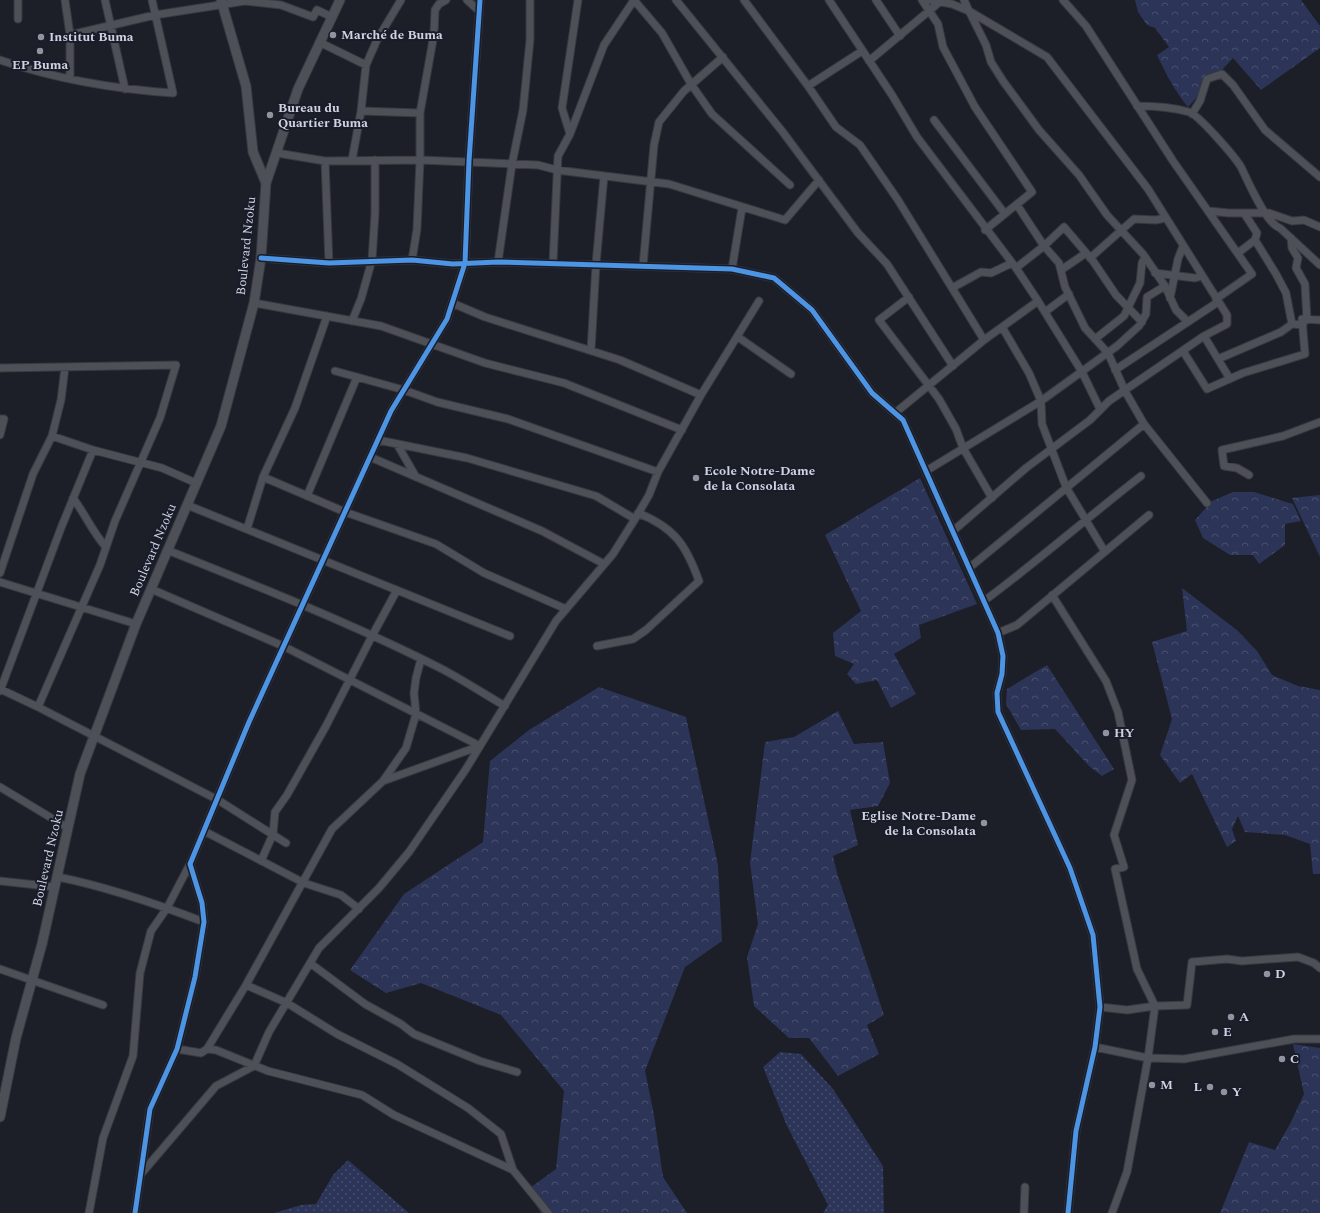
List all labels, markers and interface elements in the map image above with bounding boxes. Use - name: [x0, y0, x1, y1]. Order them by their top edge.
- place label: Marché de Buma: [341, 25, 443, 45]
- place label: Institut Buma: [49, 27, 134, 47]
- marker: Marché de Buma: [328, 30, 338, 40]
- marker: Institut Buma: [36, 32, 46, 42]
- marker: EP Buma: [35, 46, 45, 56]
- place label: EP Buma: [12, 55, 68, 75]
- place label: Bureau du Quartier Buma: [278, 98, 368, 133]
- marker: Bureau du Quartier Buma: [265, 110, 275, 120]
- street label: Boulevard Nzoku: [231, 196, 261, 296]
- place label: Ecole Notre-Dame de la Consolata: [704, 461, 815, 496]
- marker: Ecole Notre-Dame de la Consolata: [691, 473, 701, 483]
- street label: Boulevard Nzoku: [124, 500, 182, 600]
- place label: HY: [1114, 723, 1135, 743]
- marker: HY: [1101, 728, 1111, 738]
- place label: Eglise Notre-Dame de la Consolata: [861, 806, 976, 841]
- street label: Boulevard Nzoku: [27, 807, 69, 909]
- marker: Eglise Notre-Dame de la Consolata: [979, 818, 989, 828]
- place label: D: [1275, 964, 1285, 984]
- marker: D: [1262, 969, 1272, 979]
- place label: A: [1239, 1007, 1249, 1027]
- marker: A: [1226, 1012, 1236, 1022]
- place label: E: [1223, 1022, 1232, 1042]
- marker: E: [1210, 1027, 1220, 1037]
- place label: C: [1290, 1049, 1299, 1069]
- marker: C: [1277, 1054, 1287, 1064]
- place label: M: [1160, 1075, 1173, 1095]
- place label: L: [1194, 1077, 1202, 1097]
- marker: M: [1147, 1080, 1157, 1090]
- marker: L: [1205, 1082, 1215, 1092]
- place label: Y: [1232, 1082, 1242, 1102]
- marker: Y: [1219, 1087, 1229, 1097]

